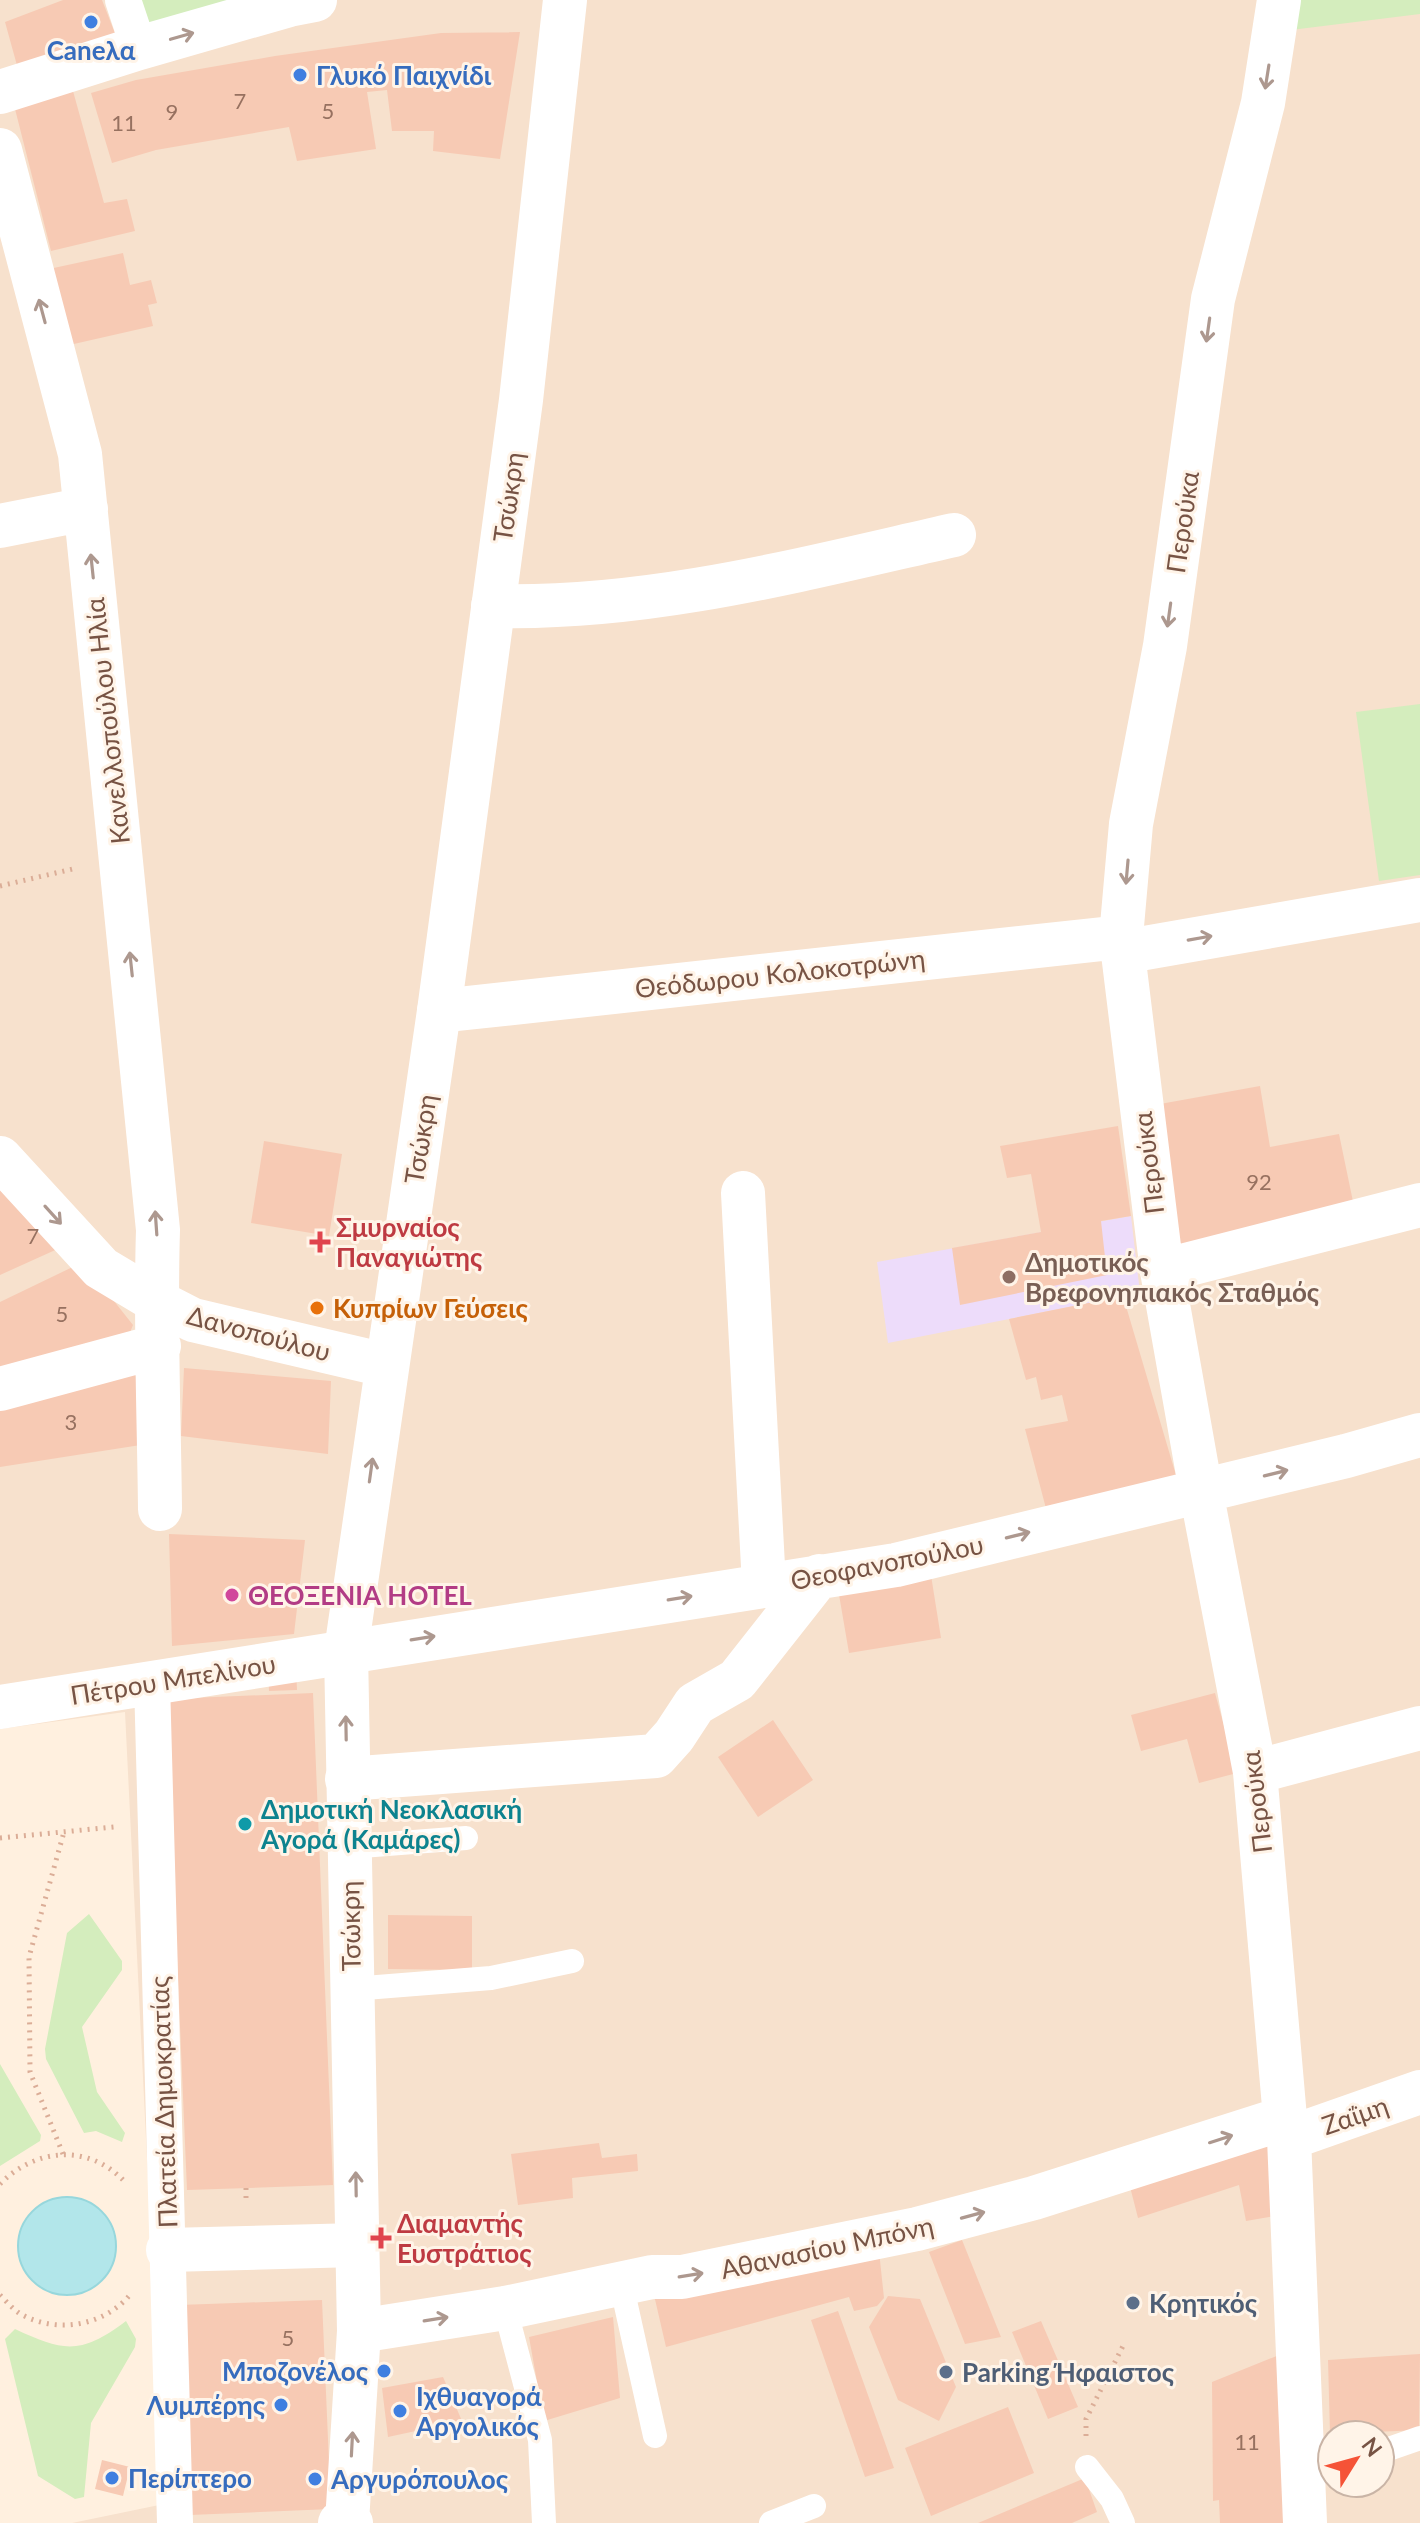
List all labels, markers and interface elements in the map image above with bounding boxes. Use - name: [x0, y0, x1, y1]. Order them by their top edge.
- marker: Caneλα: [82, 13, 100, 31]
- one-way arrow: [168, 28, 194, 43]
- place label: Caneλα: [47, 34, 136, 66]
- place label: Γλυκό Παιχνίδι: [316, 59, 492, 91]
- one-way arrow: [1259, 64, 1274, 89]
- marker: Γλυκό Παιχνίδι: [291, 66, 309, 84]
- house number: 7: [234, 87, 246, 114]
- house number: 5: [322, 97, 334, 124]
- house number: 9: [166, 98, 178, 125]
- house number: 11: [111, 109, 137, 136]
- one-way arrow: [34, 299, 49, 325]
- one-way arrow: [1200, 317, 1215, 342]
- street label: Τσώκρη: [486, 450, 530, 544]
- street label: Περούκα: [1159, 468, 1205, 575]
- one-way arrow: [84, 553, 99, 580]
- street label: Κανελλοπούλου Ηλία: [78, 596, 136, 846]
- one-way arrow: [1161, 602, 1176, 627]
- one-way arrow: [1119, 858, 1134, 885]
- one-way arrow: [1187, 930, 1212, 945]
- street label: Θεόδωρου Κολοκοτρώνη: [633, 942, 927, 1004]
- one-way arrow: [124, 951, 139, 978]
- street label: Τσώκρη: [397, 1092, 443, 1186]
- street label: Περούκα: [1126, 1109, 1170, 1216]
- house number: 92: [1246, 1168, 1272, 1195]
- one-way arrow: [43, 1205, 61, 1225]
- one-way arrow: [148, 1210, 163, 1237]
- place label: Σμυρναίος Παναγιώτης: [336, 1211, 482, 1273]
- house number: 7: [27, 1222, 39, 1249]
- marker: Σμυρναίος Παναγιώτης: [311, 1233, 329, 1251]
- place label: Δημοτικός Βρεφονηπιακός Σταθμός: [1025, 1246, 1319, 1308]
- marker: Δημοτικός Βρεφονηπιακός Σταθμός: [1000, 1268, 1018, 1286]
- place label: Κυπρίων Γεύσεις: [333, 1292, 528, 1324]
- street label: Δανοπούλου: [184, 1299, 334, 1367]
- marker: Κυπρίων Γεύσεις: [308, 1299, 326, 1317]
- house number: 5: [56, 1300, 68, 1327]
- house number: 3: [65, 1408, 77, 1435]
- one-way arrow: [364, 1458, 379, 1483]
- one-way arrow: [1263, 1464, 1289, 1479]
- one-way arrow: [1004, 1527, 1030, 1542]
- street label: Θεοφανοπούλου: [788, 1528, 986, 1596]
- place label: ΘΕΟΞΕΝΙΑ HOTEL: [248, 1579, 472, 1611]
- marker: ΘΕΟΞΕΝΙΑ HOTEL: [223, 1586, 241, 1604]
- one-way arrow: [666, 1590, 692, 1605]
- one-way arrow: [410, 1630, 435, 1645]
- street label: Πέτρου Μπελίνου: [68, 1647, 278, 1711]
- one-way arrow: [338, 1715, 354, 1742]
- street label: Περούκα: [1234, 1748, 1278, 1855]
- place label: Δημοτική Νεοκλασική Αγορά (Καμάρες): [260, 1793, 522, 1855]
- marker: Δημοτική Νεοκλασική Αγορά (Καμάρες): [236, 1815, 254, 1833]
- street label: Τσώκρη: [333, 1880, 367, 1972]
- street label: Πλατεία Δημοκρατίας: [143, 1975, 183, 2229]
- street label: Ζαΐμη: [1318, 2089, 1392, 2141]
- one-way arrow: [1209, 2130, 1234, 2145]
- one-way arrow: [348, 2171, 364, 2198]
- one-way arrow: [959, 2206, 985, 2221]
- place label: Διαμαντής Ευστράτιος: [397, 2207, 532, 2269]
- street label: Αθανασίου Μπόνη: [718, 2209, 936, 2285]
- marker: Διαμαντής Ευστράτιος: [372, 2229, 390, 2247]
- one-way arrow: [678, 2267, 704, 2282]
- place label: Κρητικός: [1149, 2287, 1257, 2319]
- marker: Κρητικός: [1124, 2294, 1142, 2312]
- one-way arrow: [423, 2311, 448, 2326]
- house number: 5: [282, 2324, 294, 2351]
- place label: Μποζονέλος: [222, 2355, 368, 2387]
- place label: Parking Ήφαιστος: [962, 2356, 1174, 2388]
- marker: Μποζονέλος: [375, 2362, 393, 2380]
- marker: Parking Ήφαιστος: [937, 2363, 955, 2381]
- place label: Ιχθυαγορά Αργολικός: [415, 2380, 542, 2442]
- place label: Λυμπέρης: [145, 2389, 265, 2421]
- marker: Λυμπέρης: [272, 2396, 290, 2414]
- marker: Ιχθυαγορά Αργολικός: [391, 2402, 409, 2420]
- north arrow: [1316, 2419, 1396, 2499]
- house number: 11: [1234, 2428, 1260, 2455]
- one-way arrow: [345, 2431, 360, 2458]
- text: N: [1356, 2432, 1388, 2462]
- place label: Περίπτερο: [128, 2462, 252, 2494]
- place label: Αργυρόπουλος: [330, 2463, 508, 2495]
- marker: Περίπτερο: [103, 2469, 121, 2487]
- marker: Αργυρόπουλος: [306, 2470, 324, 2488]

